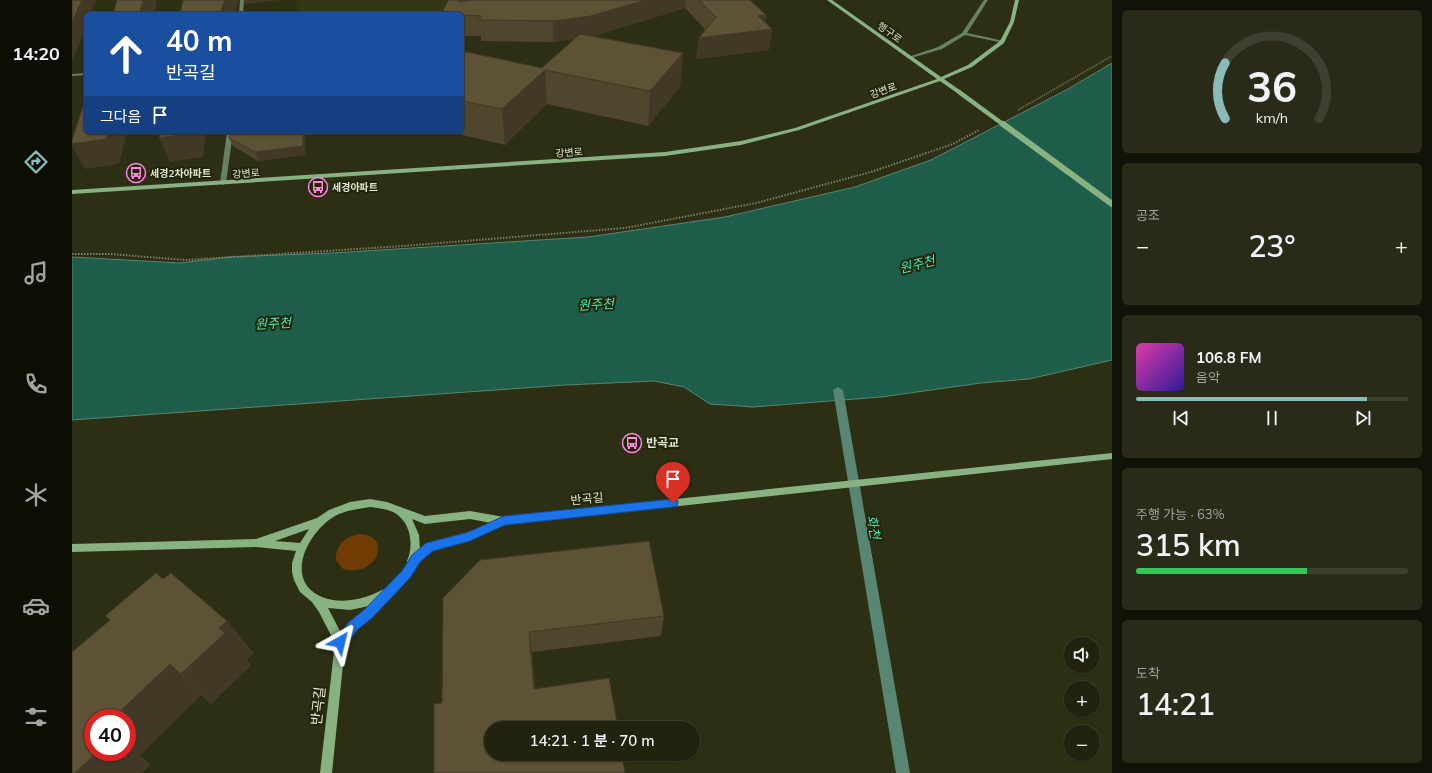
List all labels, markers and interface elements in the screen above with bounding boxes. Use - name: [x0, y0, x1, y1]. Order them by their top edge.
- street label: 행구로: [875, 19, 905, 46]
- text: 40 m: [166, 23, 232, 58]
- icon: ahead: [100, 28, 152, 80]
- text: 14:20: [12, 42, 60, 65]
- text: 36: [1247, 60, 1297, 112]
- text: 반곡길: [166, 61, 216, 84]
- street label: 강변로: [868, 80, 898, 101]
- icon: arrive: [149, 104, 171, 126]
- text: 그다음: [100, 107, 141, 126]
- text: km/h: [1256, 109, 1288, 127]
- street label: 강변로: [555, 145, 583, 160]
- icon: directions: [22, 148, 50, 176]
- bus stop icon: 세경2차아파트: [125, 162, 147, 184]
- street label: 강변로: [232, 166, 260, 181]
- place label: 세경2차아파트: [150, 167, 211, 180]
- bus stop icon: 세경아파트: [307, 176, 329, 198]
- place label: 세경아파트: [332, 181, 378, 194]
- text: 공조: [1136, 207, 1160, 223]
- text: 23°: [1248, 227, 1296, 265]
- text: −: [1136, 232, 1149, 260]
- text: +: [1395, 232, 1408, 260]
- water label: 원주천: [898, 252, 937, 276]
- icon: music: [22, 259, 50, 287]
- water label: 원주천: [578, 295, 615, 313]
- water label: 원주천: [255, 314, 292, 332]
- text: 106.8 FM: [1196, 348, 1261, 367]
- text: 음악: [1196, 369, 1220, 385]
- icon: phone: [22, 370, 50, 398]
- icon: previous: [1170, 407, 1192, 429]
- icon: pause: [1261, 407, 1283, 429]
- icon: next: [1352, 407, 1374, 429]
- bus stop icon: 반곡교: [621, 432, 643, 454]
- place label: 반곡교: [646, 435, 679, 450]
- pin: [656, 462, 690, 503]
- icon: arrive: [662, 468, 684, 490]
- icon: climate: [22, 481, 50, 509]
- street label: 반곡길: [570, 489, 604, 508]
- text: 주행 가능 · 63%: [1136, 506, 1225, 522]
- water label: 화천: [864, 514, 884, 541]
- text: 315 km: [1136, 526, 1241, 564]
- icon: car: [22, 592, 50, 620]
- position arrow: [319, 621, 361, 663]
- map controls: [1064, 637, 1100, 761]
- button: sound: [1064, 637, 1100, 673]
- text: 도착: [1136, 665, 1160, 681]
- button: +: [1064, 681, 1100, 717]
- text: 14:21: [1136, 685, 1215, 723]
- street label: 반곡길: [307, 686, 329, 726]
- icon: filters: [22, 703, 50, 731]
- speed limit sign: 40: [84, 709, 136, 761]
- button: −: [1064, 725, 1100, 761]
- text: 14:21 · 1 분 · 70 m: [530, 731, 654, 750]

